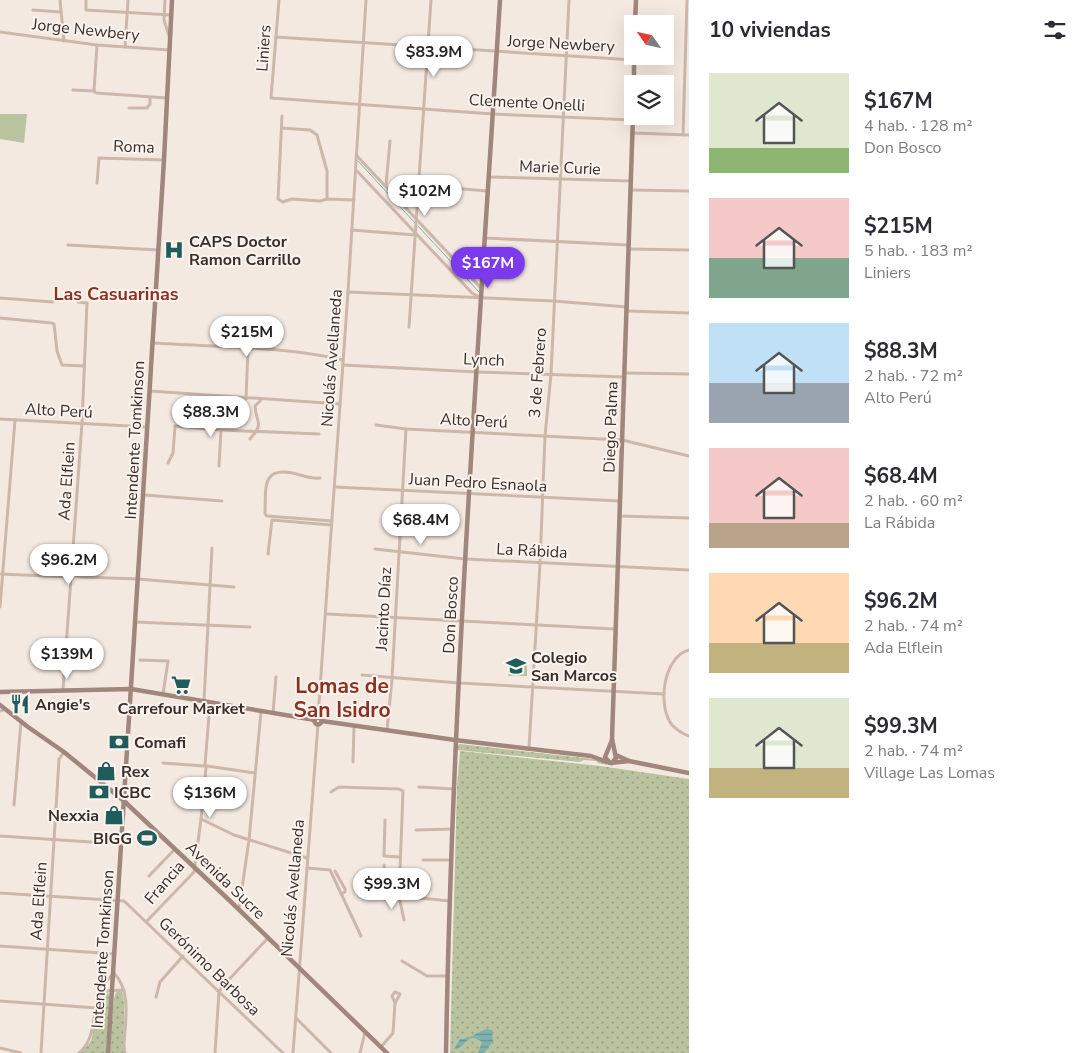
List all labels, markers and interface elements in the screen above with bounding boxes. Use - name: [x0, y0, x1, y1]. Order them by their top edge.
- street label: Jorge Newbery: [30, 13, 141, 47]
- north arrow: [624, 15, 674, 65]
- map controls: [624, 15, 674, 125]
- text: 10 viviendas: [709, 16, 831, 44]
- icon: filters: [1041, 16, 1069, 44]
- street label: Liniers: [251, 24, 277, 72]
- street label: Jorge Newbery: [506, 30, 616, 58]
- pin: $83.9M: [393, 36, 475, 78]
- text: $83.9M: [406, 41, 462, 63]
- button: layers: [624, 75, 674, 125]
- text: $167M: [864, 87, 933, 115]
- street label: Clemente Onelli: [468, 89, 586, 117]
- icon: home: [749, 93, 809, 153]
- text: 4 hab. · 128 m²: [864, 115, 972, 137]
- street label: Roma: [113, 135, 155, 159]
- text: Don Bosco: [864, 137, 942, 159]
- street label: Marie Curie: [519, 156, 601, 180]
- pin: $102M: [390, 174, 460, 217]
- text: $102M: [399, 180, 451, 202]
- text: $215M: [864, 212, 933, 240]
- icon: home: [749, 218, 809, 278]
- place label: CAPS Doctor Ramon Carrillo: [189, 231, 301, 271]
- hospital icon: CAPS Doctor Ramon Carrillo: [163, 239, 185, 261]
- text: 5 hab. · 183 m²: [864, 240, 972, 262]
- pin: $167M: [453, 246, 523, 289]
- text: $167M: [462, 252, 514, 274]
- text: Liniers: [864, 262, 911, 284]
- district label: Las Casuarinas: [53, 282, 179, 306]
- street label: Nicolás Avellaneda: [316, 288, 348, 428]
- pin: $215M: [212, 316, 282, 358]
- text: $215M: [221, 321, 273, 343]
- street label: 3 de Febrero: [524, 327, 552, 419]
- text: $88.3M: [864, 337, 938, 365]
- icon: home: [749, 343, 809, 403]
- street label: Lynch: [463, 348, 505, 372]
- street label: Intendente Tomkinson: [120, 360, 150, 520]
- text: 2 hab. · 72 m²: [864, 365, 963, 387]
- street label: Diego Palma: [598, 381, 624, 473]
- text: Alto Perú: [864, 387, 932, 409]
- pin: $88.3M: [170, 396, 252, 438]
- street label: Alto Perú: [25, 398, 93, 424]
- text: $88.3M: [183, 401, 239, 423]
- street label: Alto Perú: [440, 408, 508, 434]
- street label: Ada Elflein: [53, 441, 81, 521]
- text: $68.4M: [864, 462, 938, 490]
- street label: Juan Pedro Esnaola: [407, 468, 548, 498]
- icon: home: [749, 468, 809, 528]
- text: 2 hab. · 60 m²: [864, 490, 963, 512]
- pin: $68.4M: [380, 504, 462, 546]
- text: $68.4M: [393, 509, 449, 531]
- text: La Rábida: [864, 512, 935, 534]
- street label: La Rábida: [496, 538, 568, 564]
- pin: $96.2M: [28, 544, 110, 586]
- text: $96.2M: [41, 549, 97, 571]
- street label: Jacinto Díaz: [371, 567, 397, 653]
- street label: Don Bosco: [438, 576, 464, 654]
- text: $96.2M: [864, 587, 938, 615]
- icon: home: [749, 593, 809, 653]
- text: 2 hab. · 74 m²: [864, 615, 963, 637]
- text: Ada Elflein: [864, 637, 943, 659]
- pin: $139M: [32, 638, 102, 680]
- text: $139M: [41, 643, 93, 665]
- place label: Colegio San Marcos: [531, 647, 617, 687]
- school or university icon: Colegio San Marcos: [505, 655, 527, 677]
- district label: Lomas de San Isidro: [294, 672, 390, 724]
- supermarket icon: Carrefour Market: [170, 674, 192, 696]
- restaurant icon: Angie's: [9, 693, 31, 715]
- place label: Angie's: [35, 694, 91, 716]
- place label: Carrefour Market: [117, 698, 245, 720]
- text: $99.3M: [864, 712, 938, 740]
- icon: home: [749, 718, 809, 778]
- bank icon: Comafi: [108, 731, 130, 753]
- place label: Comafi: [134, 732, 186, 754]
- text: 2 hab. · 74 m²: [864, 740, 963, 762]
- shop icon: Rex: [95, 760, 117, 782]
- place label: Rex: [121, 761, 149, 783]
- text: Village Las Lomas: [864, 762, 995, 784]
- pin: $136M: [175, 776, 245, 819]
- bank icon: ICBC: [88, 781, 110, 803]
- place label: ICBC: [114, 782, 151, 804]
- text: $136M: [184, 782, 236, 804]
- shop icon: Nexxia: [103, 804, 125, 826]
- place label: Nexxia: [48, 805, 99, 827]
- street label: Nicolás Avellaneda: [276, 818, 310, 958]
- sports icon: BIGG: [136, 827, 158, 849]
- place label: BIGG: [93, 828, 132, 850]
- street label: Avenida Sucre: [181, 837, 270, 924]
- street label: Francia: [140, 856, 190, 909]
- street label: Ada Elflein: [25, 861, 53, 941]
- pin: $99.3M: [351, 868, 433, 910]
- street label: Intendente Tomkinson: [86, 869, 120, 1029]
- text: $99.3M: [364, 873, 420, 895]
- street label: Gerónimo Barbosa: [154, 912, 265, 1021]

